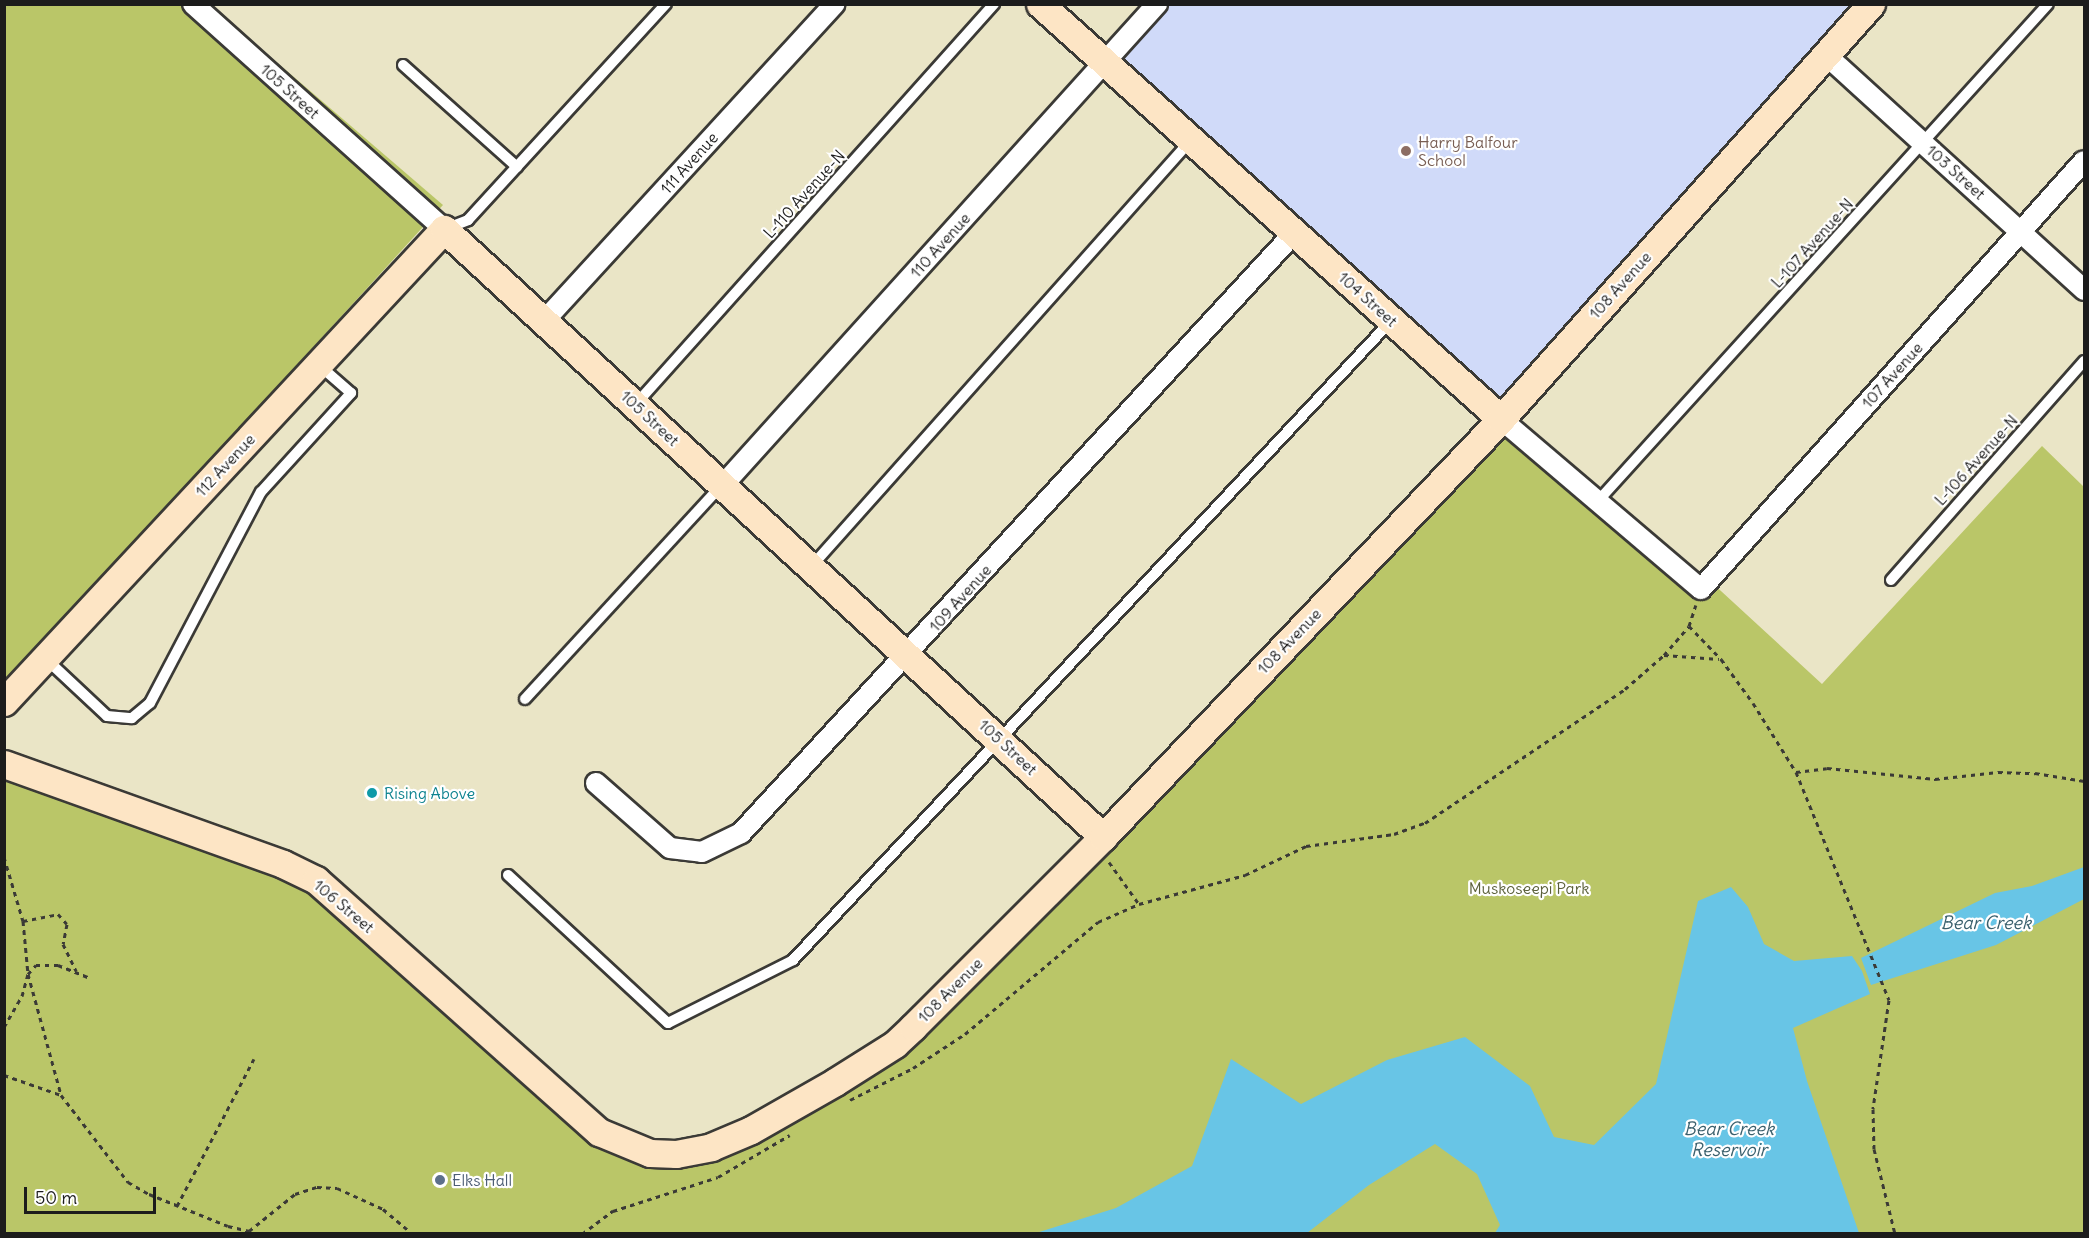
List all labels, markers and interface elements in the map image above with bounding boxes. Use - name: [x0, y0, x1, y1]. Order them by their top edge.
- street label: 105 Street: [257, 60, 323, 122]
- street label: 111 Avenue: [656, 128, 722, 198]
- place label: Harry Balfour School: [1418, 132, 1518, 170]
- street label: 103 Street: [1923, 141, 1989, 203]
- marker: Harry Balfour School: [1399, 144, 1413, 158]
- street label: L-110 Avenue-N: [759, 146, 849, 242]
- street label: L-107 Avenue-N: [1767, 194, 1857, 292]
- street label: 110 Avenue: [906, 209, 974, 281]
- street label: 108 Avenue: [1585, 248, 1655, 322]
- street label: 104 Street: [1335, 268, 1401, 330]
- street label: 107 Avenue: [1857, 338, 1927, 412]
- street label: 105 Street: [617, 386, 683, 450]
- street label: L-106 Avenue-N: [1930, 411, 2022, 509]
- street label: 112 Avenue: [191, 430, 259, 500]
- street label: 109 Avenue: [925, 561, 995, 635]
- street label: 108 Avenue: [1253, 604, 1325, 678]
- street label: 105 Street: [975, 715, 1041, 779]
- place label: Rising Above: [384, 783, 475, 803]
- marker: Rising Above: [365, 786, 379, 800]
- street label: 106 Street: [310, 875, 378, 937]
- park label: Muskoseepi Park: [1469, 878, 1589, 898]
- water label: Bear Creek: [1941, 912, 2031, 934]
- street label: 108 Avenue: [914, 954, 986, 1026]
- water label: Bear Creek Reservoir: [1684, 1119, 1774, 1162]
- place label: Elks Hall: [452, 1170, 512, 1190]
- marker: Elks Hall: [433, 1173, 447, 1187]
- scale bar: [27, 1175, 159, 1213]
- text: 50 m: [35, 1186, 77, 1209]

